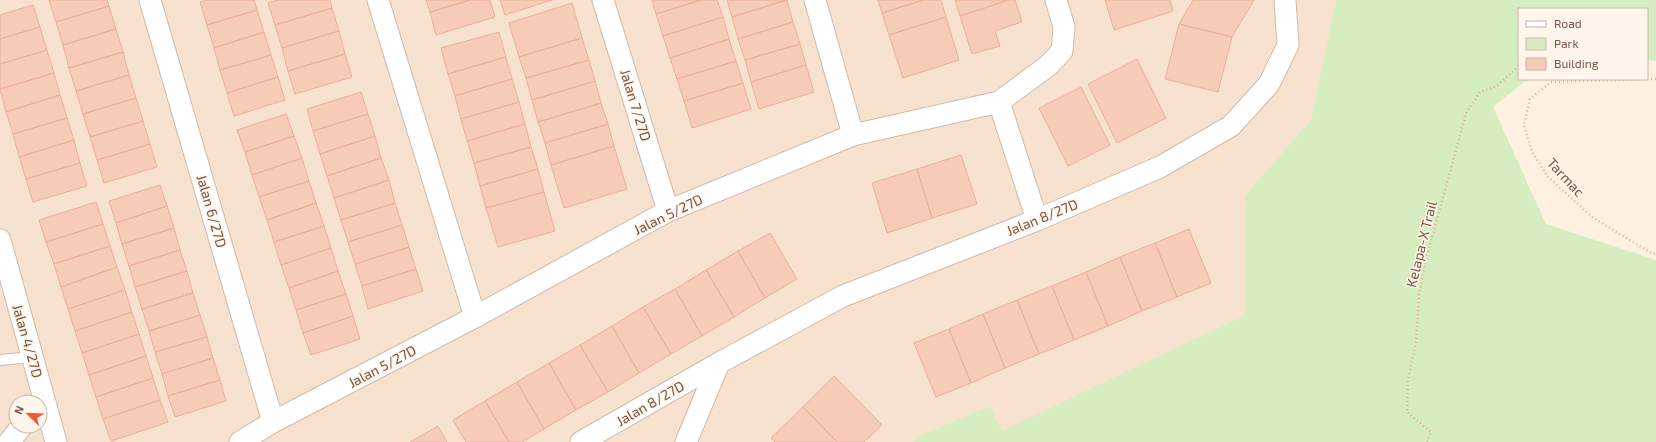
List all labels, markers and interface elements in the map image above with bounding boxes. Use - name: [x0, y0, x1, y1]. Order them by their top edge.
- legend: [1518, 8, 1648, 80]
- text: Road: [1554, 16, 1582, 30]
- text: Park: [1554, 36, 1579, 50]
- text: Building: [1554, 56, 1599, 70]
- street label: Jalan 7/27D: [617, 67, 655, 143]
- street label: Tarmac: [1544, 154, 1588, 200]
- street label: Jalan 6/27D: [193, 173, 231, 249]
- street label: Jalan 5/27D: [631, 190, 705, 238]
- street label: Jalan 8/27D: [1004, 195, 1080, 239]
- street label: Kelapa-X Trail: [1402, 198, 1440, 289]
- street label: Jalan 4/27D: [9, 302, 47, 380]
- street label: Jalan 5/27D: [345, 341, 419, 391]
- street label: Jalan 8/27D: [613, 377, 687, 429]
- north arrow: [8, 394, 48, 434]
- text: N: [11, 404, 26, 416]

